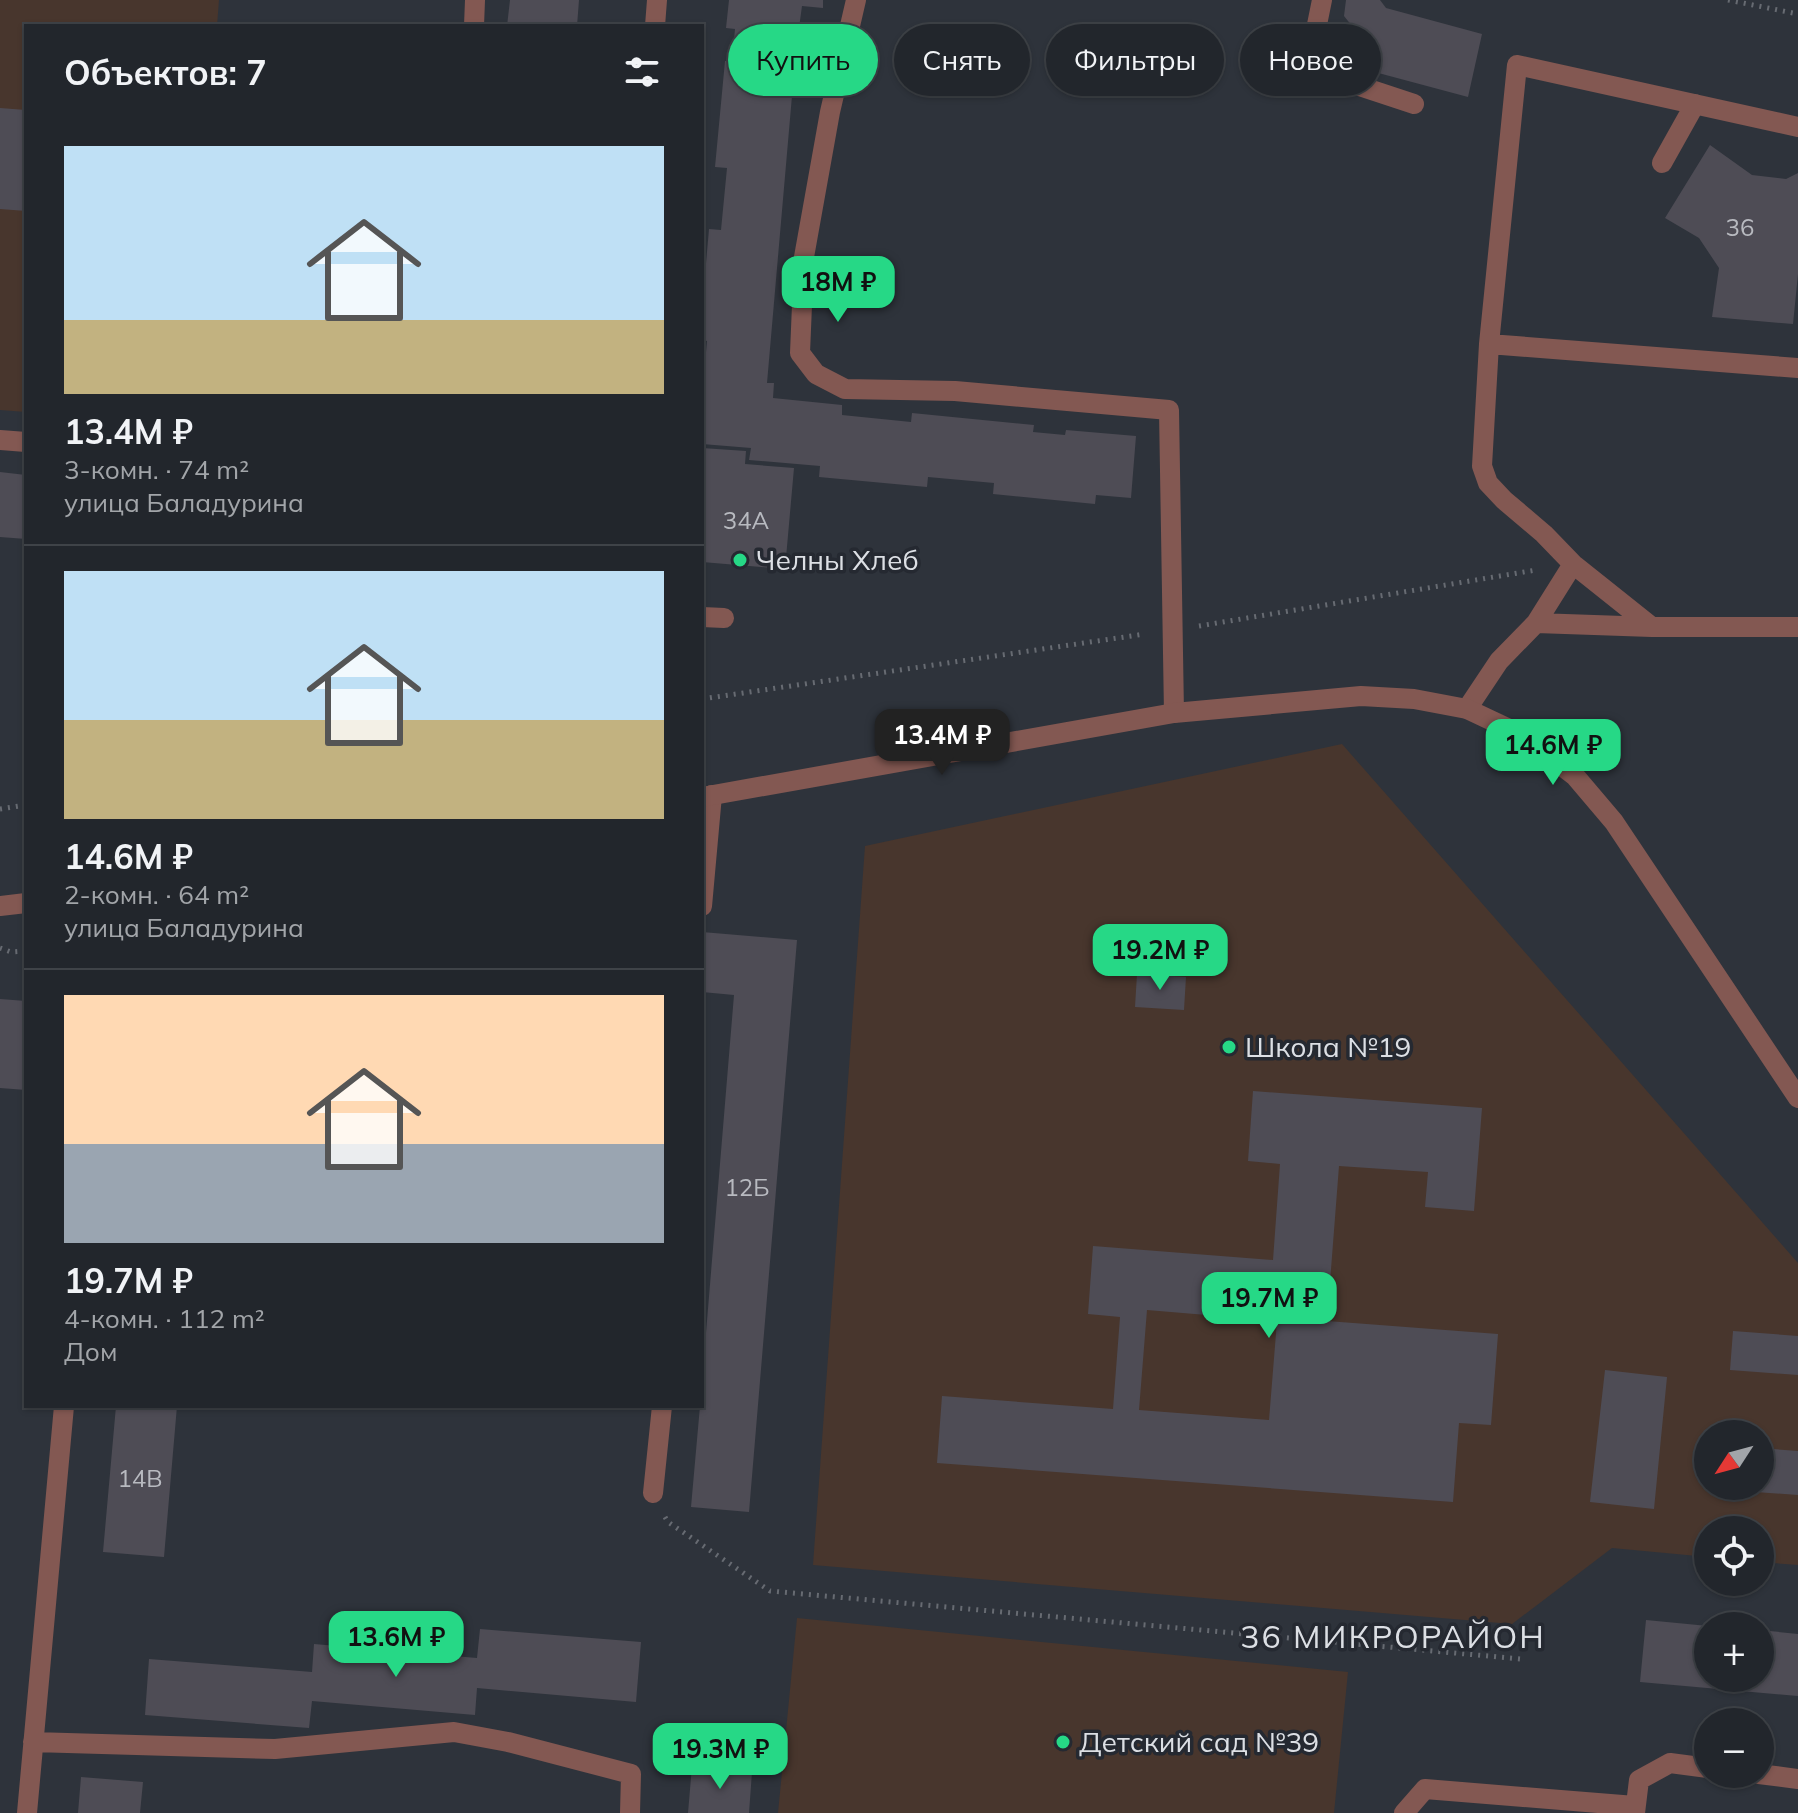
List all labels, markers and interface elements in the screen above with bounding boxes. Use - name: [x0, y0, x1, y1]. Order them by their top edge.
- chip: Купить: [728, 24, 878, 96]
- chip: Снять: [894, 24, 1030, 96]
- chip: Фильтры: [1046, 24, 1224, 96]
- chip: Новое: [1240, 24, 1381, 96]
- icon: filters: [620, 50, 664, 94]
- text: Объектов: 7: [64, 51, 267, 94]
- icon: home: [292, 198, 436, 342]
- house number: 36: [1726, 212, 1754, 242]
- pin: 18M ₽: [782, 256, 894, 324]
- text: 18M ₽: [800, 265, 876, 298]
- text: 13.4M ₽: [64, 410, 193, 453]
- text: 3-комн. · 74 m²: [64, 453, 249, 486]
- text: улица Баладурина: [64, 486, 304, 519]
- house number: 34А: [723, 505, 770, 535]
- place label: Челны Хлеб: [756, 542, 919, 577]
- marker: Челны Хлеб: [731, 551, 749, 569]
- icon: home: [292, 623, 436, 767]
- pin: 13.4M ₽: [868, 709, 1016, 777]
- text: 13.4M ₽: [893, 718, 991, 751]
- pin: 14.6M ₽: [1479, 719, 1627, 787]
- text: 14.6M ₽: [1504, 728, 1602, 761]
- text: 14.6M ₽: [64, 835, 193, 878]
- text: 2-комн. · 64 m²: [64, 878, 249, 911]
- text: улица Баладурина: [64, 911, 304, 944]
- pin: 19.2M ₽: [1086, 924, 1234, 992]
- text: 19.2M ₽: [1111, 933, 1209, 966]
- place label: Школа №19: [1245, 1029, 1411, 1064]
- marker: Школа №19: [1220, 1038, 1238, 1056]
- icon: home: [292, 1047, 436, 1191]
- house number: 12Б: [724, 1172, 770, 1202]
- text: 19.7M ₽: [64, 1259, 193, 1302]
- pin: 19.7M ₽: [1195, 1272, 1343, 1340]
- text: 19.7M ₽: [1220, 1281, 1318, 1314]
- text: 4-комн. · 112 m²: [64, 1302, 265, 1335]
- text: Дом: [64, 1335, 117, 1368]
- north arrow: [1694, 1420, 1774, 1500]
- map controls: [1694, 1420, 1774, 1788]
- house number: 14В: [117, 1463, 163, 1493]
- button: locate: [1694, 1516, 1774, 1596]
- pin: 13.6M ₽: [322, 1611, 470, 1679]
- button: +: [1694, 1612, 1774, 1692]
- district label: 36 МИКРОРАЙОН: [1240, 1616, 1546, 1656]
- text: 13.6M ₽: [347, 1620, 445, 1653]
- button: −: [1694, 1708, 1774, 1788]
- pin: 19.3M ₽: [646, 1723, 794, 1791]
- place label: Детский сад №39: [1079, 1724, 1319, 1759]
- text: 19.3M ₽: [671, 1732, 769, 1765]
- marker: Детский сад №39: [1054, 1733, 1072, 1751]

